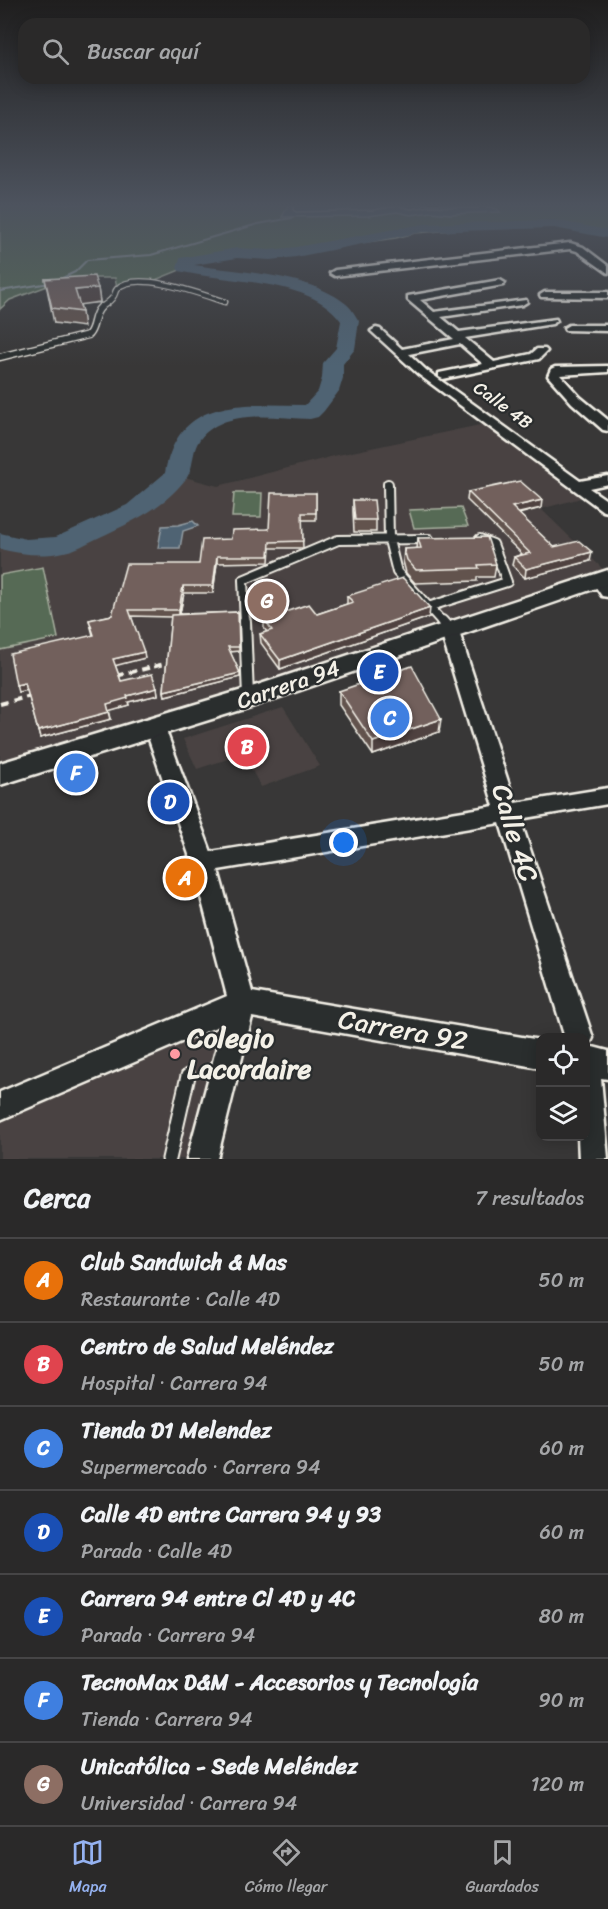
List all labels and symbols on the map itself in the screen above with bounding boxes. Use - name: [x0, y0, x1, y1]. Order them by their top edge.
- street label: Calle 4B: [466, 372, 540, 438]
- pin: G: [248, 578, 286, 624]
- street label: Carrera 94: [231, 649, 345, 720]
- pin: E: [360, 650, 398, 694]
- pin: C: [370, 696, 410, 740]
- pin: B: [228, 724, 266, 770]
- pin: F: [56, 750, 96, 796]
- street label: Calle 4C: [477, 778, 553, 888]
- pin: D: [150, 780, 190, 824]
- your location: [329, 828, 358, 857]
- pin: A: [166, 856, 204, 900]
- street label: Carrera 92: [335, 995, 471, 1065]
- place label: Colegio Lacordaire: [186, 1014, 312, 1093]
- marker: Colegio Lacordaire: [168, 1047, 182, 1061]

